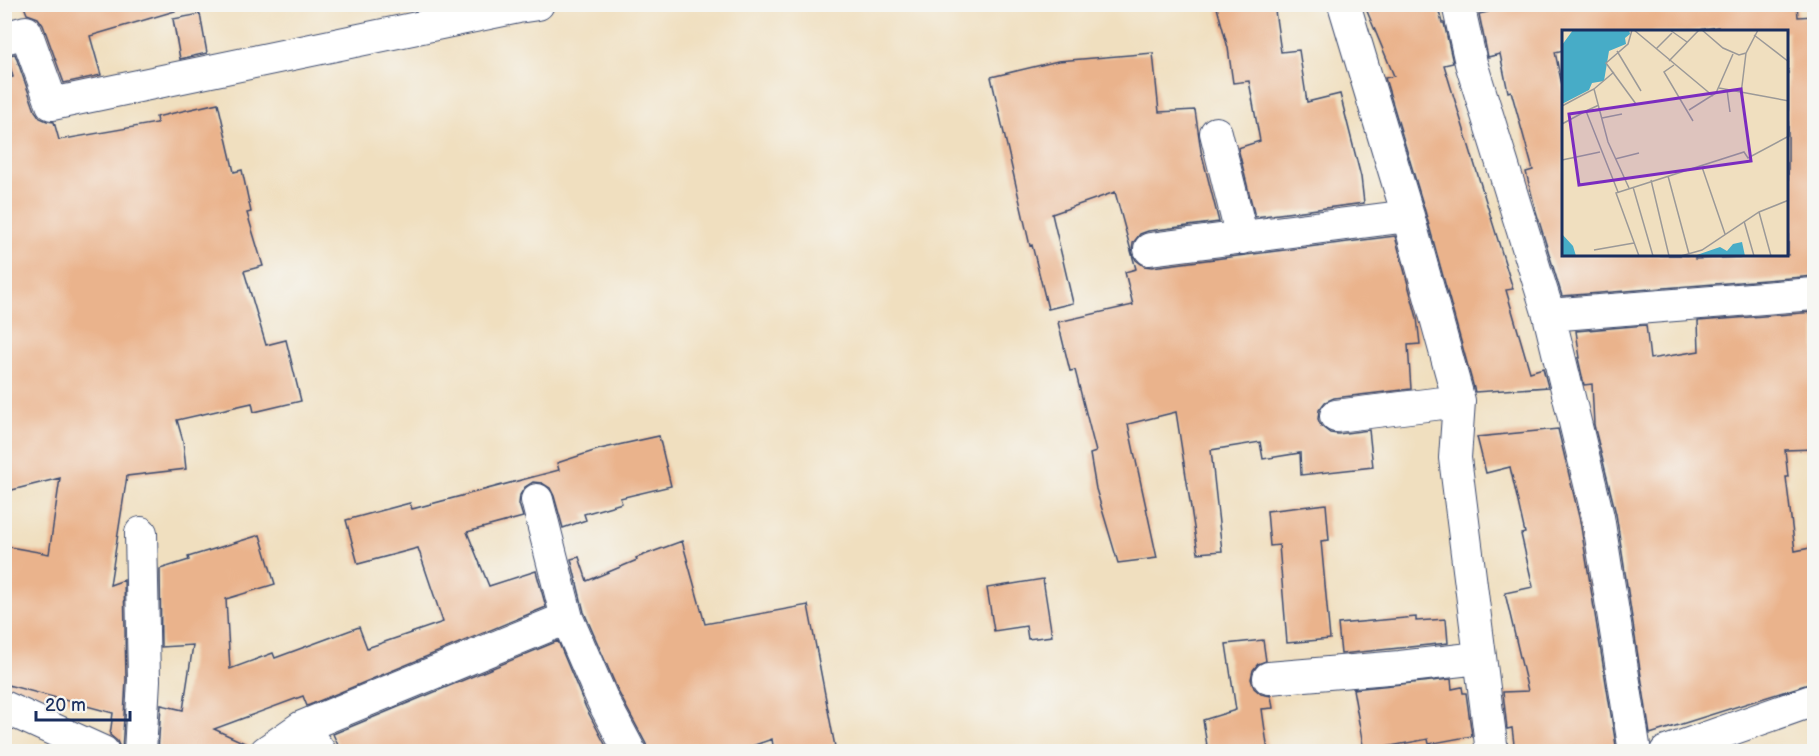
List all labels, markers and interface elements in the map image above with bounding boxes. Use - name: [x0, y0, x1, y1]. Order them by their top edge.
- inset map: [1562, 30, 1789, 256]
- scale bar: [36, 684, 130, 722]
- text: 20 m: [45, 695, 86, 716]

